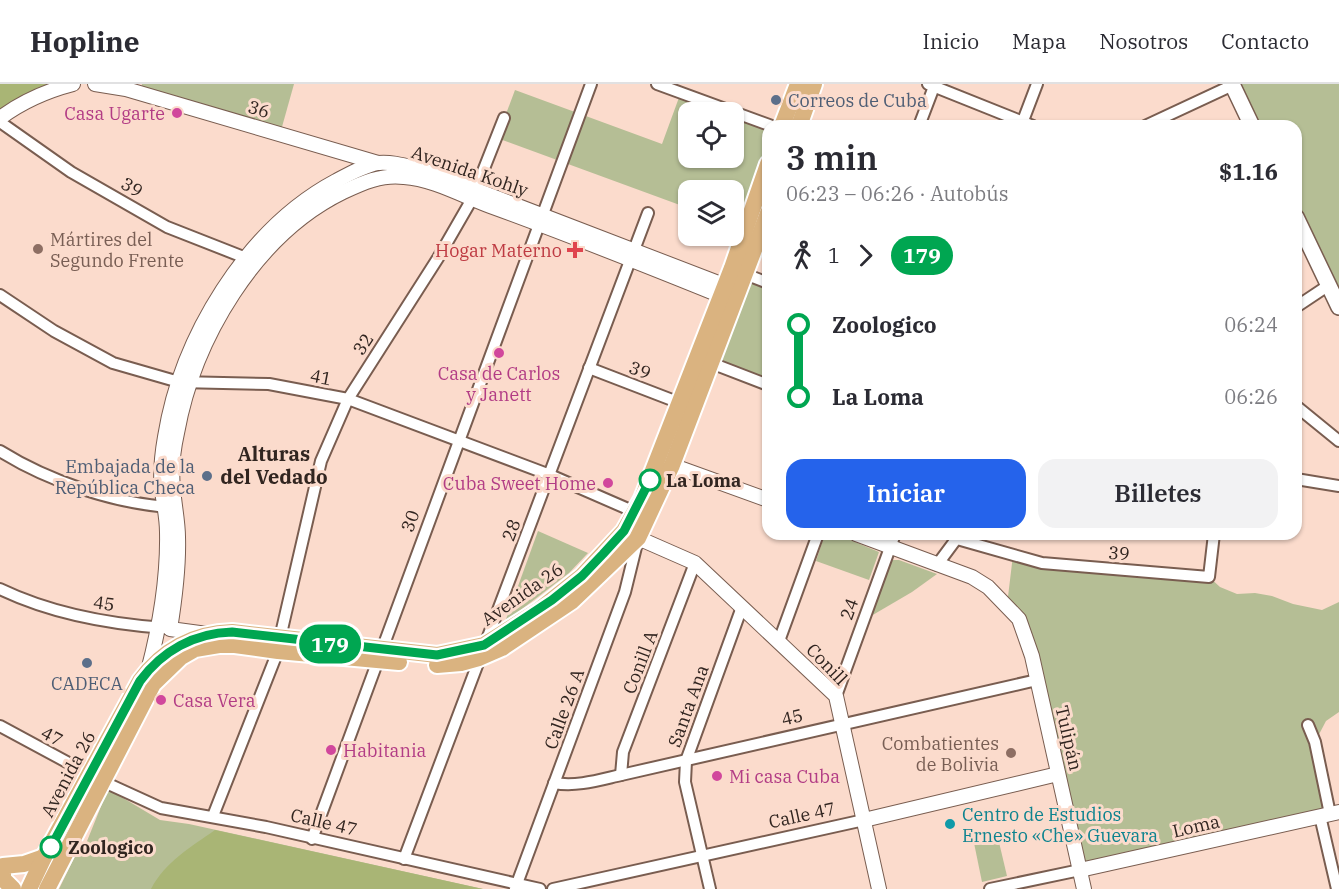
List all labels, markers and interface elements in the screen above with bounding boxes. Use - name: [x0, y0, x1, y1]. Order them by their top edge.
- text: Hopline: [30, 23, 140, 60]
- text: Inicio: [922, 27, 979, 55]
- text: Mapa: [1012, 27, 1066, 55]
- text: Nosotros: [1099, 27, 1188, 55]
- text: Contacto: [1221, 27, 1309, 55]
- place label: Correos de Cuba: [788, 89, 927, 112]
- marker: Correos de Cuba: [769, 93, 783, 107]
- street label: 36: [245, 95, 273, 123]
- place label: Casa Ugarte: [64, 102, 165, 125]
- map controls: [678, 102, 744, 246]
- button: locate: [678, 102, 744, 168]
- marker: Casa Ugarte: [170, 106, 184, 120]
- text: 3 min: [786, 136, 878, 179]
- street label: Avenida Kohly: [409, 140, 532, 202]
- text: $1.16: [1219, 157, 1278, 186]
- street label: 39: [117, 172, 147, 202]
- button: layers: [678, 180, 744, 246]
- text: 06:23 – 06:26 · Autobús: [786, 180, 1008, 207]
- place label: Mártires del Segundo Frente: [50, 228, 184, 272]
- place label: Hogar Materno: [435, 239, 562, 262]
- icon: walk: [786, 239, 819, 272]
- icon: forward: [849, 239, 882, 272]
- marker: Hogar Materno: [566, 241, 584, 259]
- text: 179: [903, 241, 941, 269]
- marker: Mártires del Segundo Frente: [31, 242, 45, 256]
- text: 1: [828, 242, 840, 269]
- text: Zoologico: [832, 310, 937, 339]
- text: 06:24: [1224, 311, 1278, 338]
- street label: 32: [347, 329, 379, 359]
- marker: Casa de Carlos y Janett: [492, 346, 506, 360]
- street label: 39: [626, 355, 654, 385]
- place label: Casa de Carlos y Janett: [438, 362, 560, 406]
- street label: 41: [308, 364, 334, 390]
- text: La Loma: [832, 382, 924, 411]
- text: 06:26: [1224, 383, 1278, 410]
- district label: Alturas del Vedado: [220, 440, 328, 490]
- place label: Embajada de la República Checa: [55, 455, 195, 499]
- button: Iniciar: [786, 459, 1026, 528]
- button: Billetes: [1038, 459, 1278, 528]
- marker: Embajada de la República Checa: [200, 469, 214, 483]
- marker: La Loma: [639, 469, 661, 491]
- place label: La Loma: [666, 469, 741, 492]
- place label: Cuba Sweet Home: [443, 472, 596, 495]
- marker: Cuba Sweet Home: [601, 476, 615, 490]
- street label: 30: [395, 507, 425, 535]
- street label: 28: [496, 516, 526, 544]
- street label: 39: [1107, 541, 1131, 565]
- street label: Avenida 26: [477, 557, 567, 631]
- street label: 45: [92, 590, 116, 616]
- street label: 24: [834, 595, 864, 623]
- line badge: 179: [296, 624, 364, 664]
- street label: Conill A: [617, 626, 663, 697]
- text: 179: [311, 630, 349, 658]
- street label: Conill: [801, 638, 853, 690]
- marker: CADECA: [80, 656, 94, 670]
- street label: Santa Ana: [662, 662, 714, 750]
- street label: Calle 26 A: [539, 665, 589, 752]
- place label: CADECA: [51, 672, 124, 695]
- place label: Casa Vera: [173, 689, 256, 712]
- marker: Casa Vera: [154, 693, 168, 707]
- street label: 45: [779, 703, 805, 731]
- street label: Tulipán: [1050, 703, 1088, 773]
- street label: 47: [37, 721, 67, 751]
- street label: Avenida 26: [36, 727, 100, 821]
- place label: Combatientes de Bolivia: [882, 732, 999, 776]
- place label: Habitania: [343, 739, 427, 762]
- marker: Habitania: [324, 743, 338, 757]
- marker: Combatientes de Bolivia: [1004, 746, 1018, 760]
- place label: Mi casa Cuba: [729, 765, 840, 788]
- marker: Mi casa Cuba: [710, 769, 724, 783]
- street label: Calle 47: [767, 797, 837, 833]
- street label: Calle 47: [288, 803, 360, 841]
- place label: Centro de Estudios Ernesto «Che» Guevara: [962, 803, 1158, 847]
- street label: Loma: [1170, 809, 1222, 843]
- marker: Centro de Estudios Ernesto «Che» Guevara: [943, 817, 957, 831]
- marker: Zoologico: [40, 836, 62, 858]
- place label: Zoologico: [68, 836, 154, 859]

